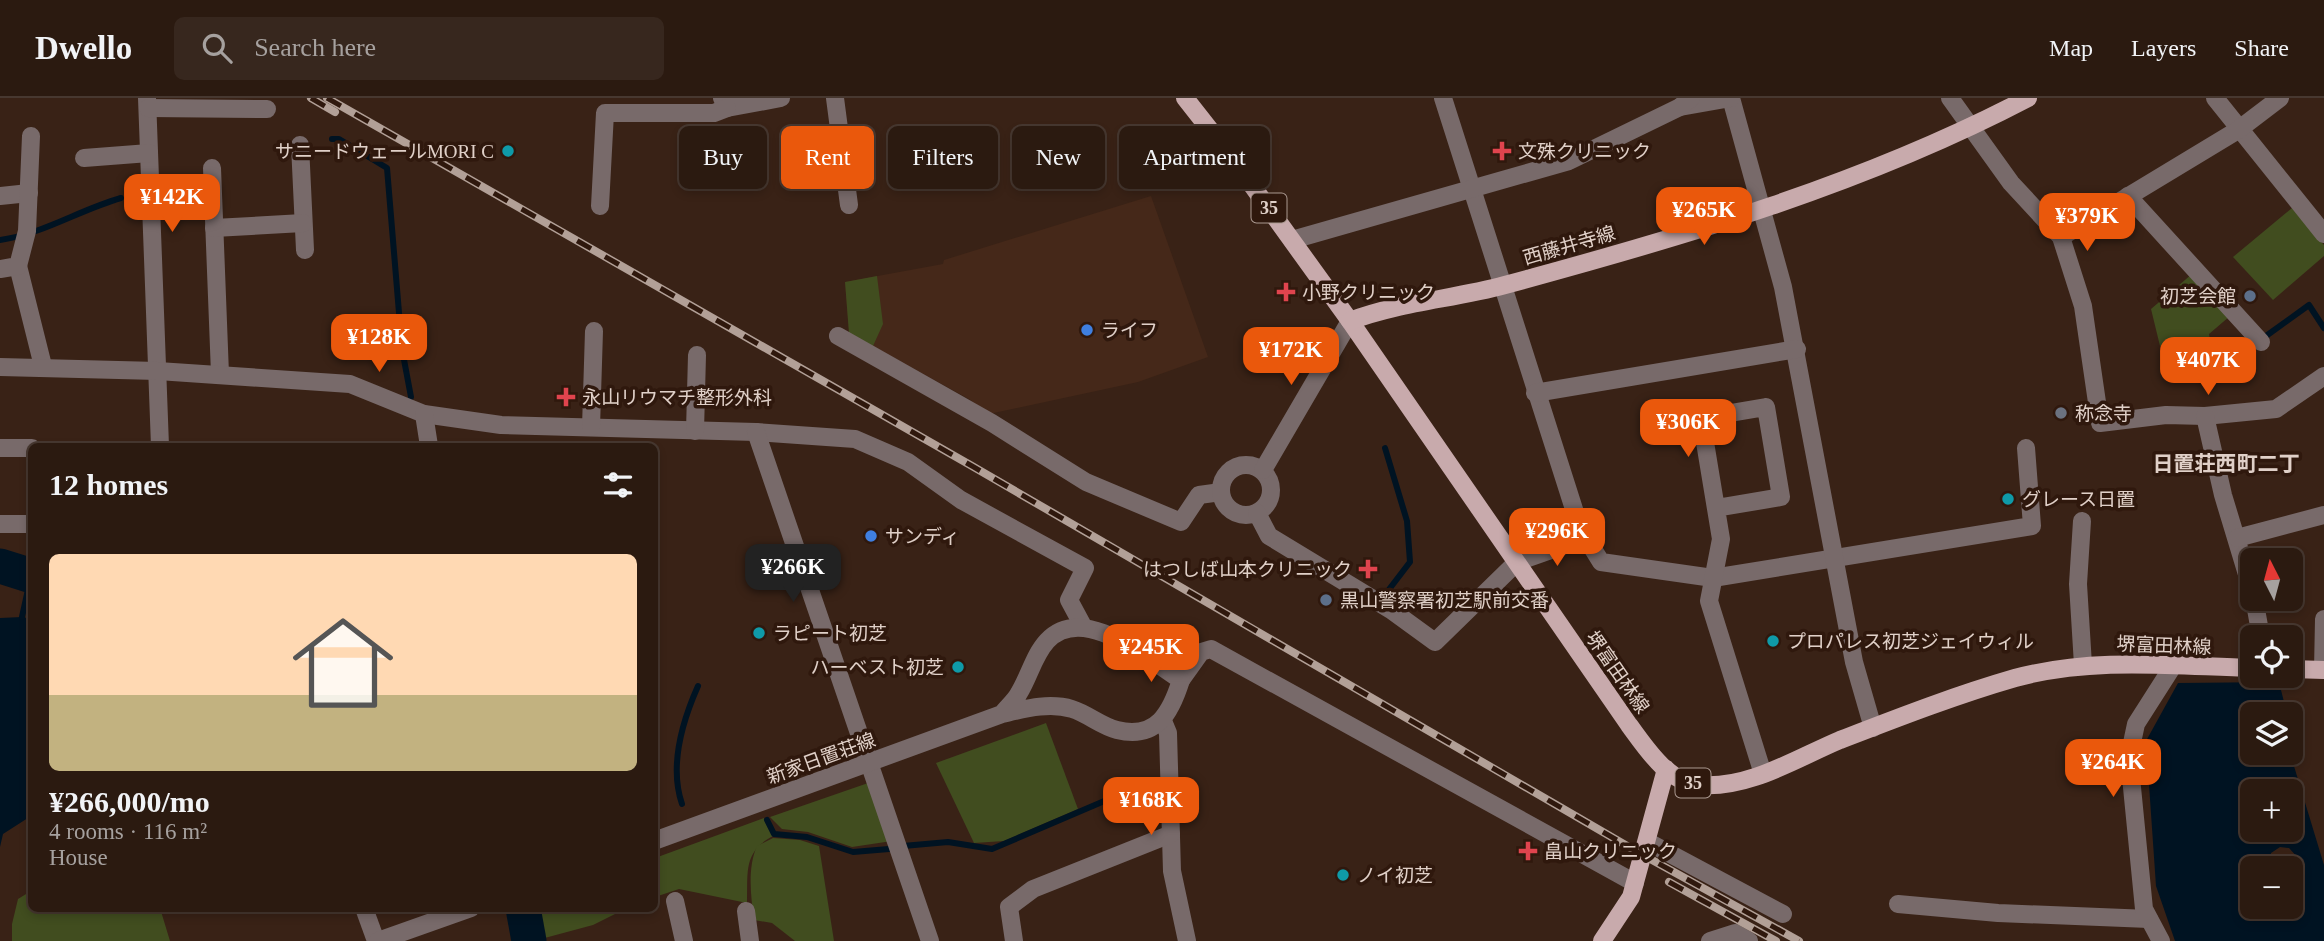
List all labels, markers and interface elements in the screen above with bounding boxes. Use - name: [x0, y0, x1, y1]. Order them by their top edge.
- search box: [174, 17, 664, 80]
- icon: search: [198, 29, 236, 67]
- text: Dwello: [35, 30, 132, 66]
- text: Search here: [254, 33, 376, 62]
- text: Map: [2049, 35, 2093, 61]
- text: Layers: [2131, 35, 2196, 61]
- text: Share: [2234, 35, 2289, 61]
- chip: Buy: [679, 126, 767, 189]
- chip: Rent: [781, 126, 874, 189]
- chip: Filters: [888, 126, 998, 189]
- chip: New: [1012, 126, 1105, 189]
- chip: Apartment: [1119, 126, 1270, 189]
- place label: サニードウェールMORI C: [275, 141, 494, 162]
- marker: 文殊クリニック: [1492, 141, 1512, 161]
- place label: 文殊クリニック: [1518, 141, 1651, 162]
- marker: サニードウェールMORI C: [500, 143, 516, 159]
- pin: ¥142K: [123, 174, 221, 234]
- text: ¥142K: [140, 184, 204, 209]
- pin: ¥265K: [1655, 188, 1753, 247]
- road number: 35: [1252, 194, 1286, 222]
- pin: ¥379K: [2038, 194, 2136, 253]
- text: ¥265K: [1672, 197, 1736, 222]
- text: ¥379K: [2055, 203, 2119, 228]
- street label: 西藤井寺線: [1521, 222, 1618, 269]
- marker: 小野クリニック: [1276, 282, 1296, 302]
- place label: 小野クリニック: [1302, 282, 1435, 303]
- place label: 初芝会館: [2160, 286, 2236, 307]
- marker: 初芝会館: [2242, 288, 2258, 304]
- pin: ¥128K: [330, 314, 428, 374]
- place label: ライフ: [1101, 320, 1158, 341]
- marker: ライフ: [1079, 322, 1095, 338]
- text: ¥128K: [347, 324, 411, 349]
- pin: ¥172K: [1242, 328, 1340, 387]
- text: ¥172K: [1259, 337, 1323, 362]
- pin: ¥407K: [2159, 338, 2257, 397]
- text: ¥407K: [2176, 347, 2240, 372]
- marker: 永山リウマチ整形外科: [556, 387, 576, 407]
- place label: 永山リウマチ整形外科: [582, 387, 772, 408]
- pin: ¥306K: [1639, 400, 1737, 459]
- place label: 称念寺: [2075, 403, 2132, 424]
- marker: 称念寺: [2053, 405, 2069, 421]
- text: ¥306K: [1656, 409, 1720, 434]
- district label: 日置荘西町二丁: [2153, 452, 2300, 476]
- icon: filters: [599, 466, 637, 504]
- text: 12 homes: [49, 468, 168, 501]
- place label: グレース日置: [2022, 489, 2135, 510]
- marker: グレース日置: [2000, 491, 2016, 507]
- pin: ¥296K: [1508, 508, 1606, 568]
- text: ¥296K: [1525, 518, 1589, 543]
- place label: サンディ: [885, 526, 960, 547]
- marker: サンディ: [863, 528, 879, 544]
- pin: ¥266K: [744, 545, 842, 604]
- north arrow: [2240, 548, 2303, 611]
- map controls: [2240, 548, 2303, 919]
- text: ¥266K: [761, 554, 825, 579]
- place label: はつしば山本クリニック: [1143, 559, 1352, 580]
- marker: はつしば山本クリニック: [1358, 559, 1378, 579]
- place label: 黒山警察署初芝駅前交番: [1340, 590, 1549, 611]
- marker: 黒山警察署初芝駅前交番: [1318, 592, 1334, 608]
- icon: home: [280, 600, 406, 726]
- place label: ラピート初芝: [773, 623, 887, 644]
- pin: ¥245K: [1102, 624, 1200, 684]
- marker: ラピート初芝: [751, 625, 767, 641]
- button: locate: [2240, 625, 2303, 688]
- street label: 堺富田林線: [1582, 627, 1653, 717]
- place label: プロパレス初芝ジェイウィル: [1787, 631, 2034, 652]
- marker: プロパレス初芝ジェイウィル: [1765, 633, 1781, 649]
- street label: 堺富田林線: [2116, 633, 2212, 658]
- text: ¥245K: [1119, 634, 1183, 659]
- place label: ハーベスト初芝: [811, 657, 944, 678]
- marker: ハーベスト初芝: [950, 659, 966, 675]
- button: layers: [2240, 702, 2303, 765]
- street label: 新家日置荘線: [764, 729, 878, 788]
- pin: ¥264K: [2064, 740, 2162, 799]
- text: ¥264K: [2081, 749, 2145, 774]
- road number: 35: [1676, 768, 1710, 798]
- pin: ¥168K: [1102, 778, 1200, 837]
- button: +: [2240, 779, 2303, 842]
- text: ¥266,000/mo: [49, 785, 210, 818]
- text: ¥168K: [1119, 787, 1183, 812]
- text: 4 rooms · 116 m²: [49, 819, 207, 844]
- marker: 畠山クリニック: [1518, 841, 1538, 861]
- place label: 畠山クリニック: [1544, 841, 1677, 862]
- text: House: [49, 845, 108, 870]
- button: −: [2240, 856, 2303, 919]
- place label: ノイ初芝: [1357, 865, 1433, 886]
- marker: ノイ初芝: [1335, 867, 1351, 883]

